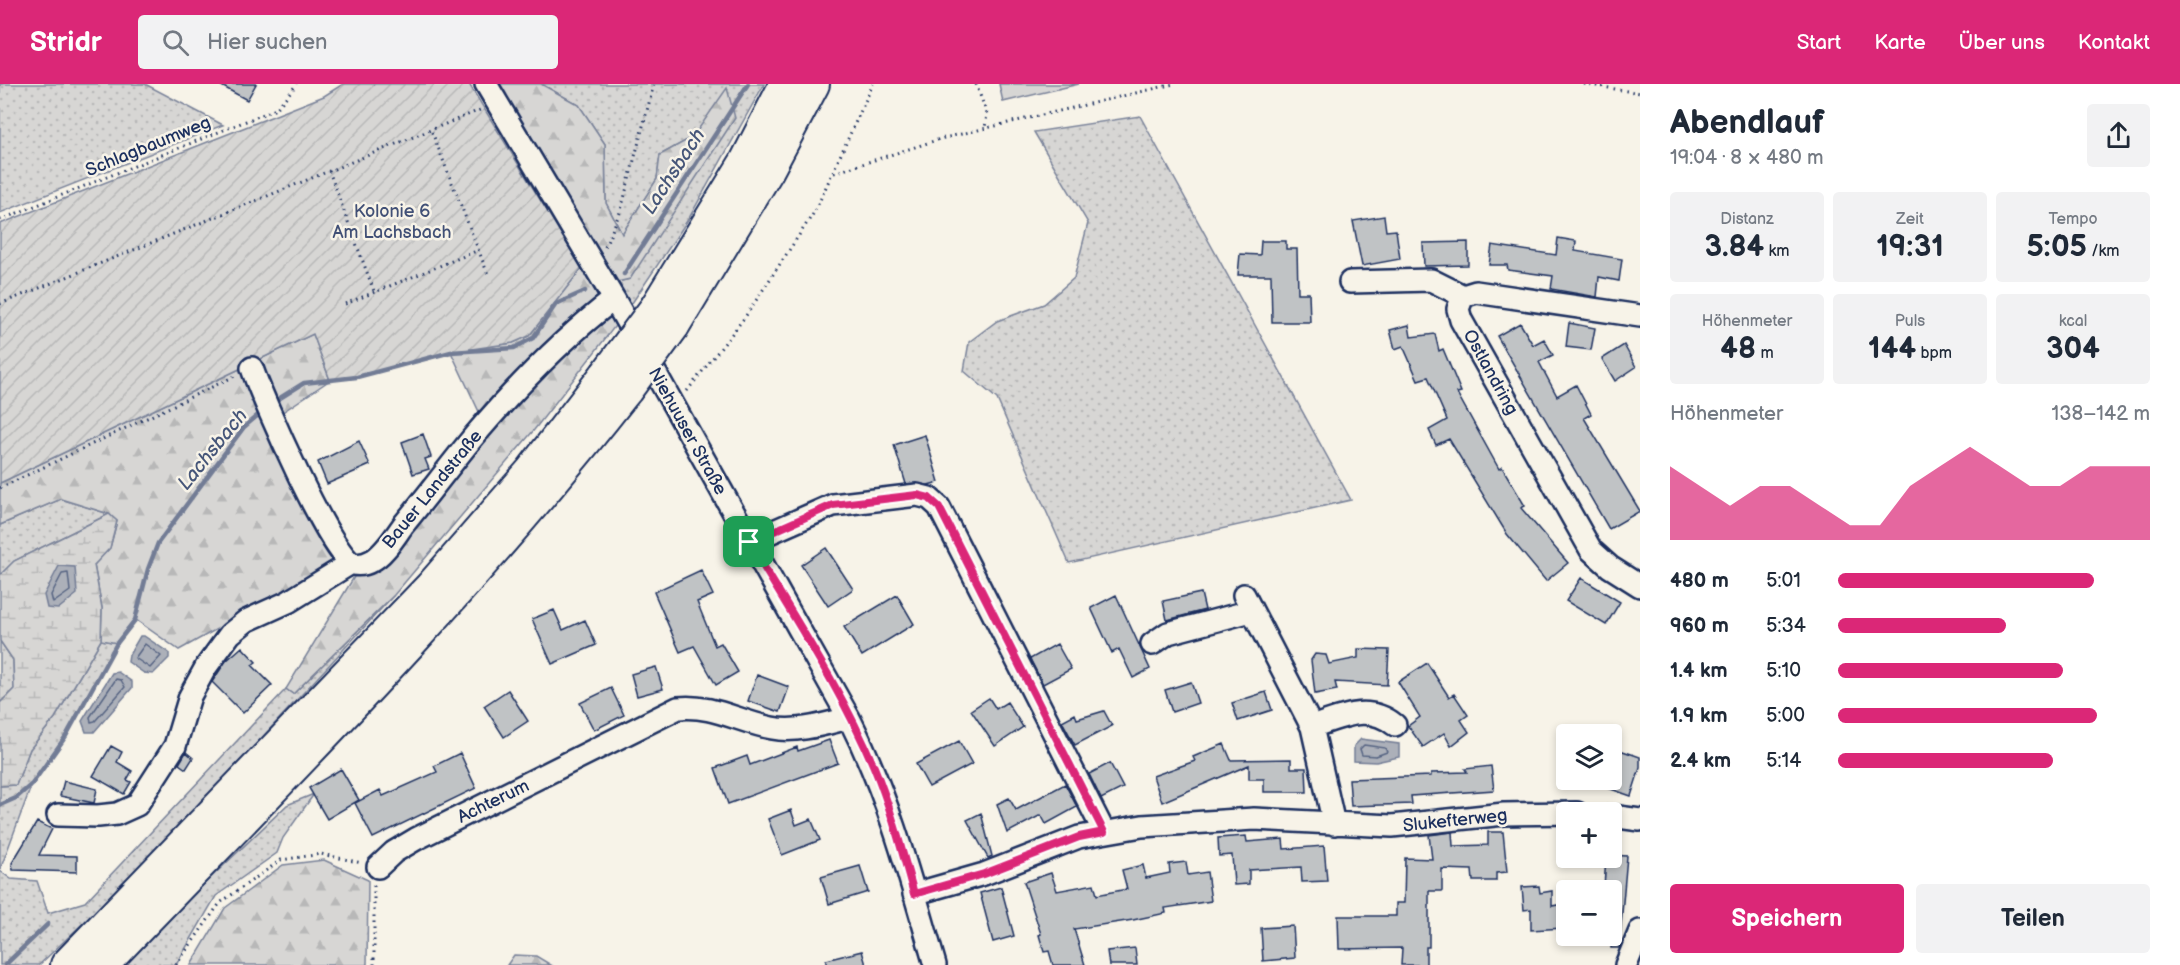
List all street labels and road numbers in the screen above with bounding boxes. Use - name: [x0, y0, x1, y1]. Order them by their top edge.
- street label: Schlagbaumweg: [83, 112, 214, 181]
- street label: Ostlandring: [1459, 326, 1523, 418]
- street label: Niehuuser Straße: [644, 364, 731, 499]
- street label: Bauer Landstraße: [378, 426, 487, 553]
- street label: Achterum: [454, 775, 533, 828]
- street label: Slukefterweg: [1402, 805, 1508, 836]

